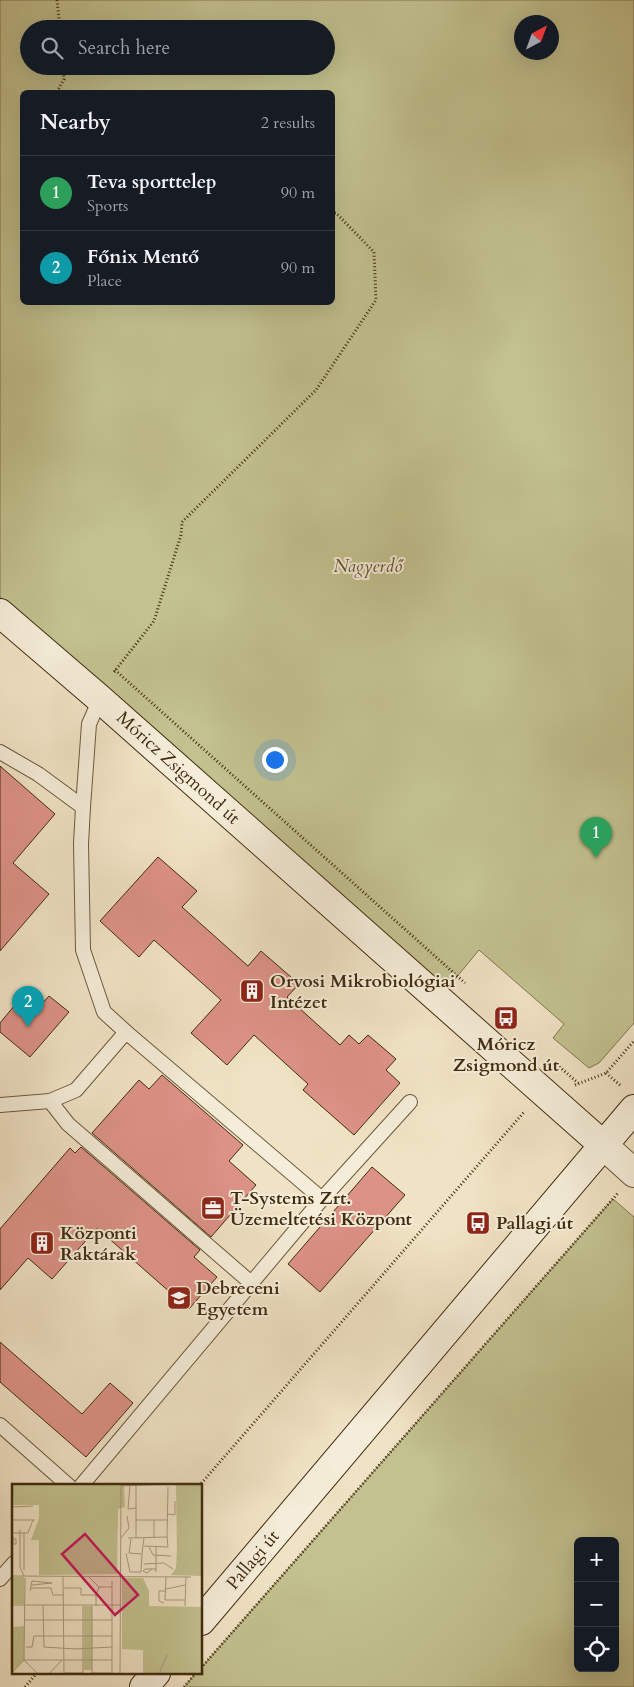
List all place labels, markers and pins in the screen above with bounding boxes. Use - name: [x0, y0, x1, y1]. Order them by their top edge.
- pin: 1: [580, 817, 612, 858]
- place label: Orvosi Mikrobiológiai Intézet: [270, 969, 456, 1015]
- building icon: Orvosi Mikrobiológiai Intézet: [239, 978, 265, 1004]
- pin: 2: [12, 986, 44, 1027]
- bus stop icon: Móricz Zsigmond út: [493, 1005, 519, 1031]
- place label: Móricz Zsigmond út: [453, 1032, 560, 1078]
- place label: T-Systems Zrt. Üzemeltetési Központ: [230, 1186, 413, 1232]
- office icon: T-Systems Zrt. Üzemeltetési Központ: [200, 1195, 226, 1221]
- bus stop icon: Pallagi út: [465, 1210, 491, 1236]
- place label: Pallagi út: [496, 1211, 574, 1236]
- place label: Központi Raktárak: [60, 1221, 137, 1267]
- building icon: Központi Raktárak: [29, 1230, 55, 1256]
- place label: Debreceni Egyetem: [196, 1276, 280, 1322]
- school or university icon: Debreceni Egyetem: [166, 1285, 192, 1311]

